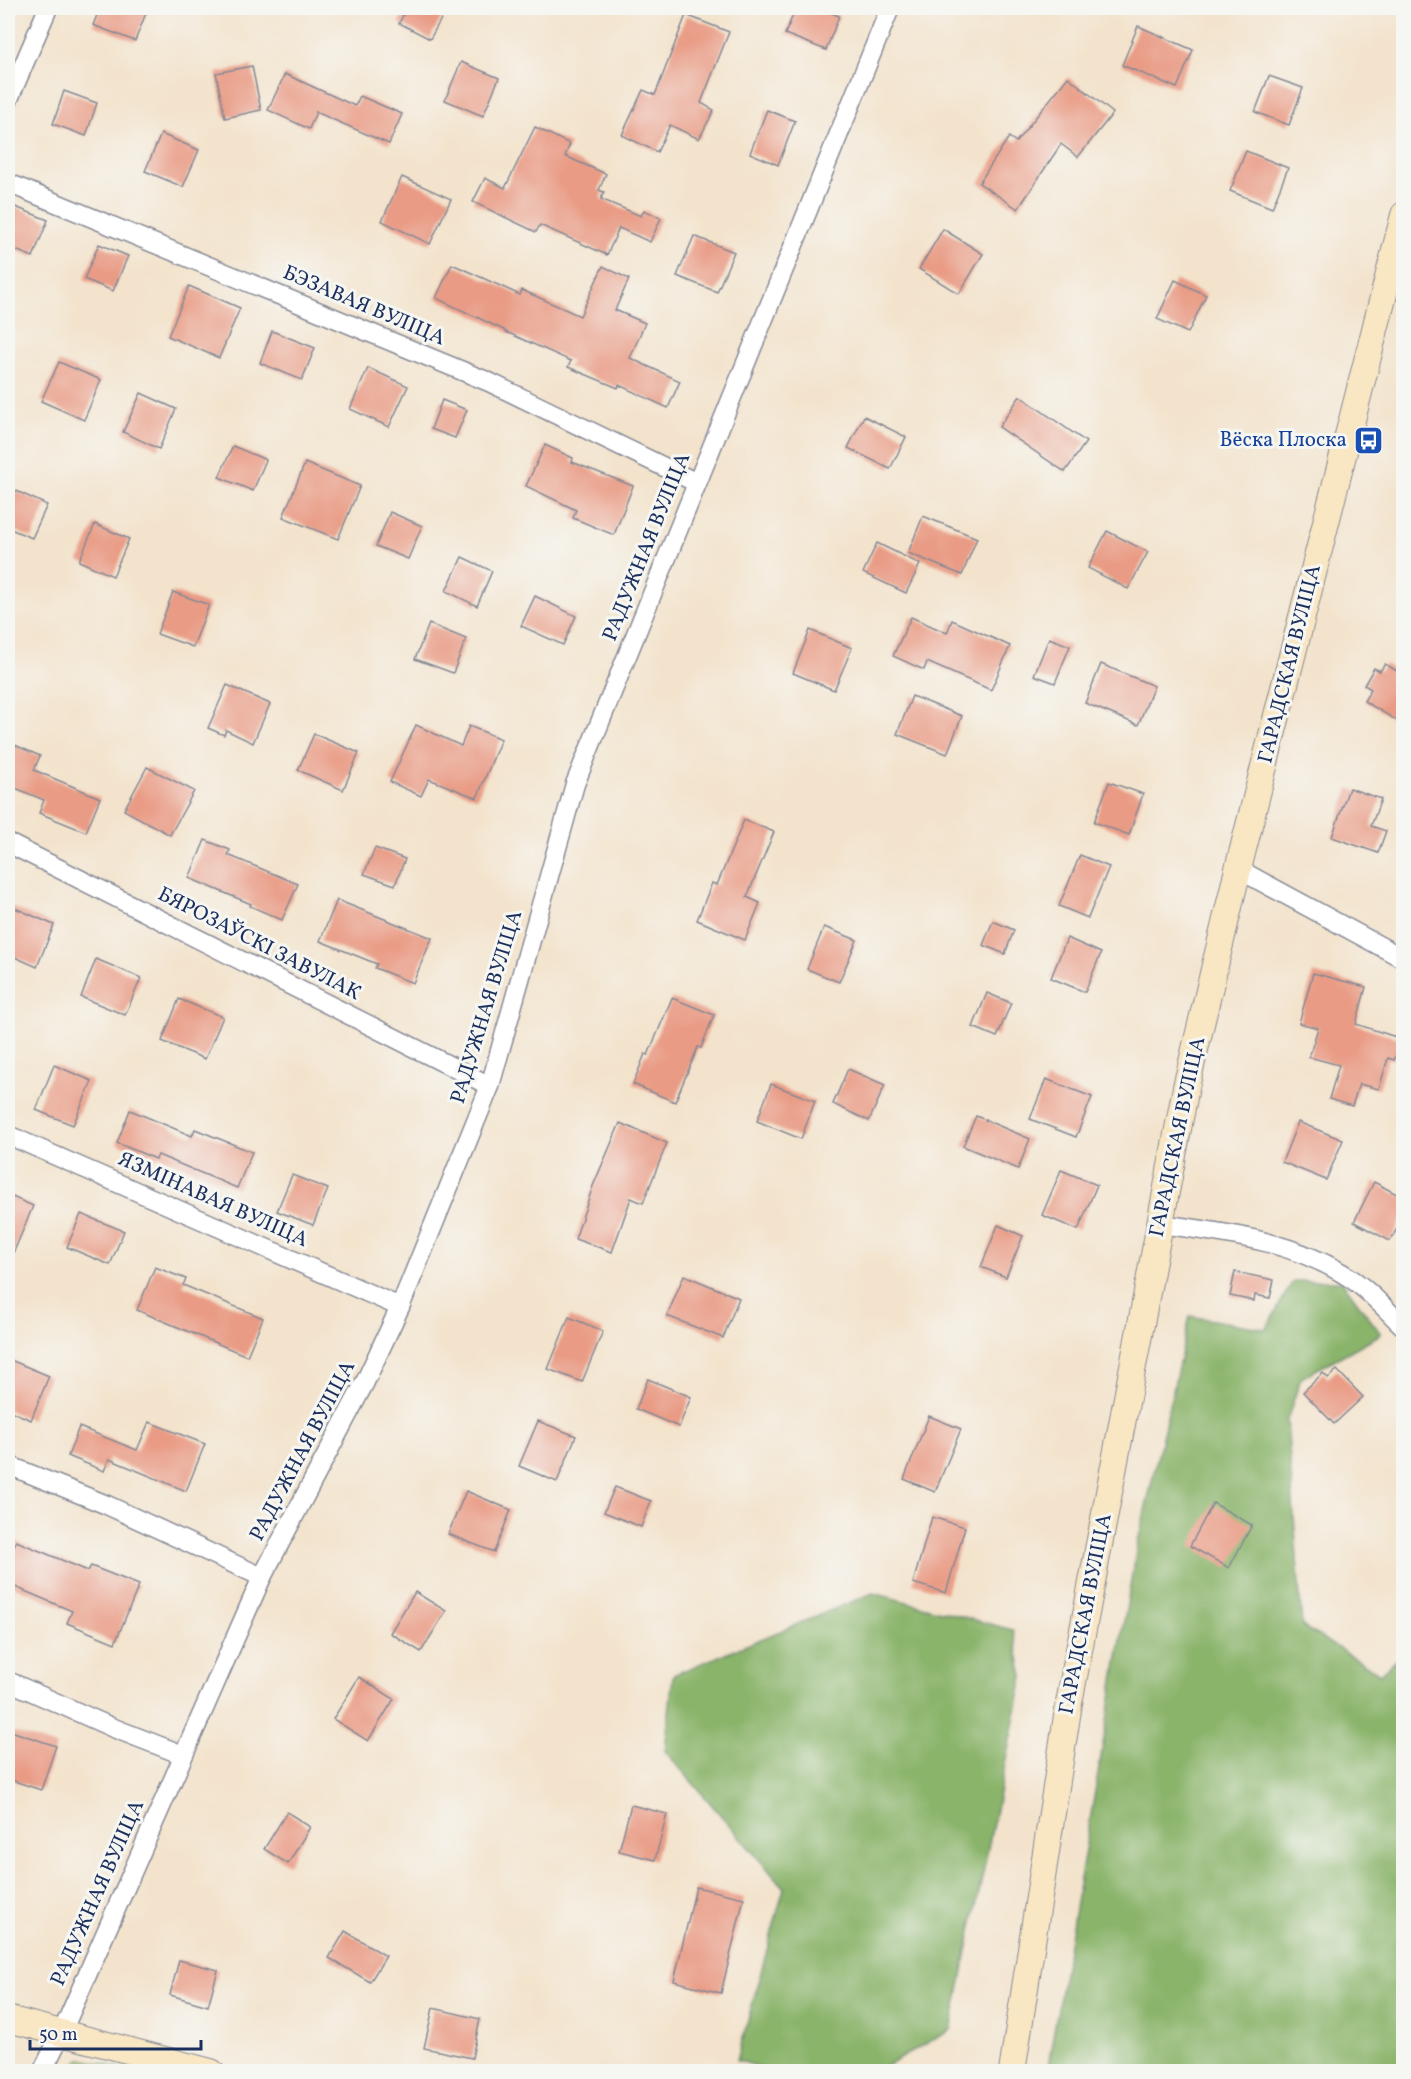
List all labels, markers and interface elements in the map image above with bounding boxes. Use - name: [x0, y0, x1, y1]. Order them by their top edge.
- street label: БЭЗАВАЯ ВУЛІЦА: [278, 259, 450, 353]
- bus stop icon: Вёска Плоска: [1352, 424, 1384, 456]
- place label: Вёска Плоска: [1219, 426, 1347, 455]
- street label: РАДУЖНАЯ ВУЛІЦА: [596, 448, 698, 646]
- street label: ГАРАДСКАЯ ВУЛІЦА: [1251, 561, 1329, 767]
- street label: БЯРОЗАЎСКІ ЗАВУЛАК: [152, 880, 366, 1008]
- street label: РАДУЖНАЯ ВУЛІЦА: [444, 907, 530, 1107]
- street label: ГАРАДСКАЯ ВУЛІЦА: [1143, 1034, 1213, 1240]
- street label: ЯЗМІНАВАЯ ВУЛІЦА: [113, 1145, 313, 1255]
- street label: РАДУЖНАЯ ВУЛІЦА: [243, 1355, 363, 1546]
- street label: ГАРАДСКАЯ ВУЛІЦА: [1052, 1511, 1120, 1717]
- street label: РАДУЖНАЯ ВУЛІЦА: [44, 1795, 152, 1991]
- scale bar: [30, 2013, 201, 2051]
- text: 50 m: [39, 2023, 78, 2048]

